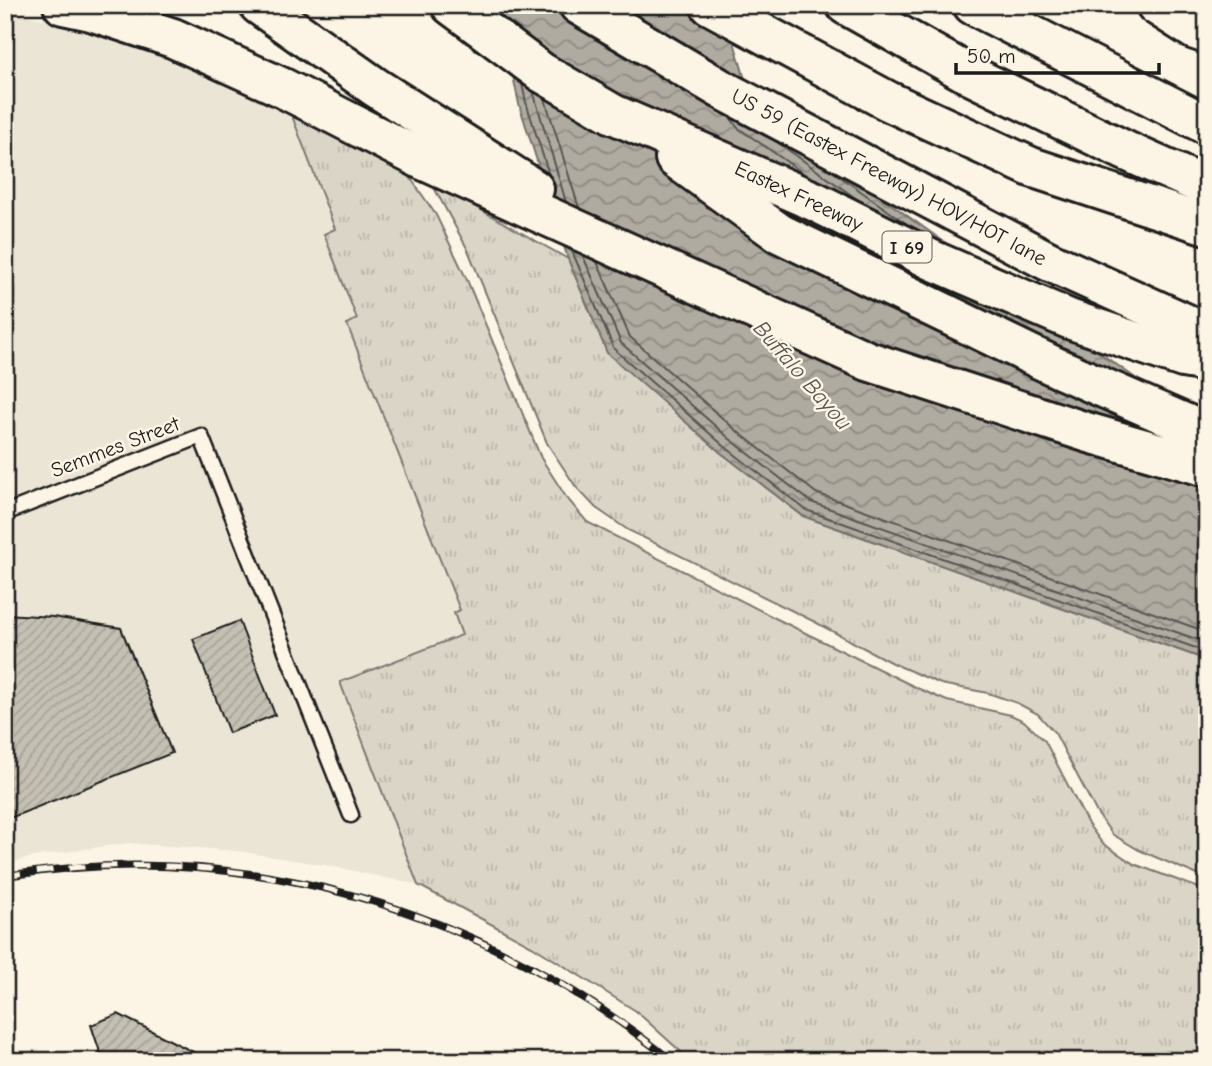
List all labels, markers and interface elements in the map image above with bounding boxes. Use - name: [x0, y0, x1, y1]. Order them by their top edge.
- scale bar: [956, 32, 1160, 76]
- text: 50 m: [967, 44, 1016, 68]
- street label: US 59 (Eastex Freeway) HOV/HOT lane: [727, 83, 1051, 271]
- street label: Eastex Freeway: [731, 155, 867, 237]
- road number: I 69: [883, 232, 932, 262]
- water label: Buffalo Bayou: [748, 315, 858, 436]
- street label: Semmes Street: [47, 411, 184, 483]

